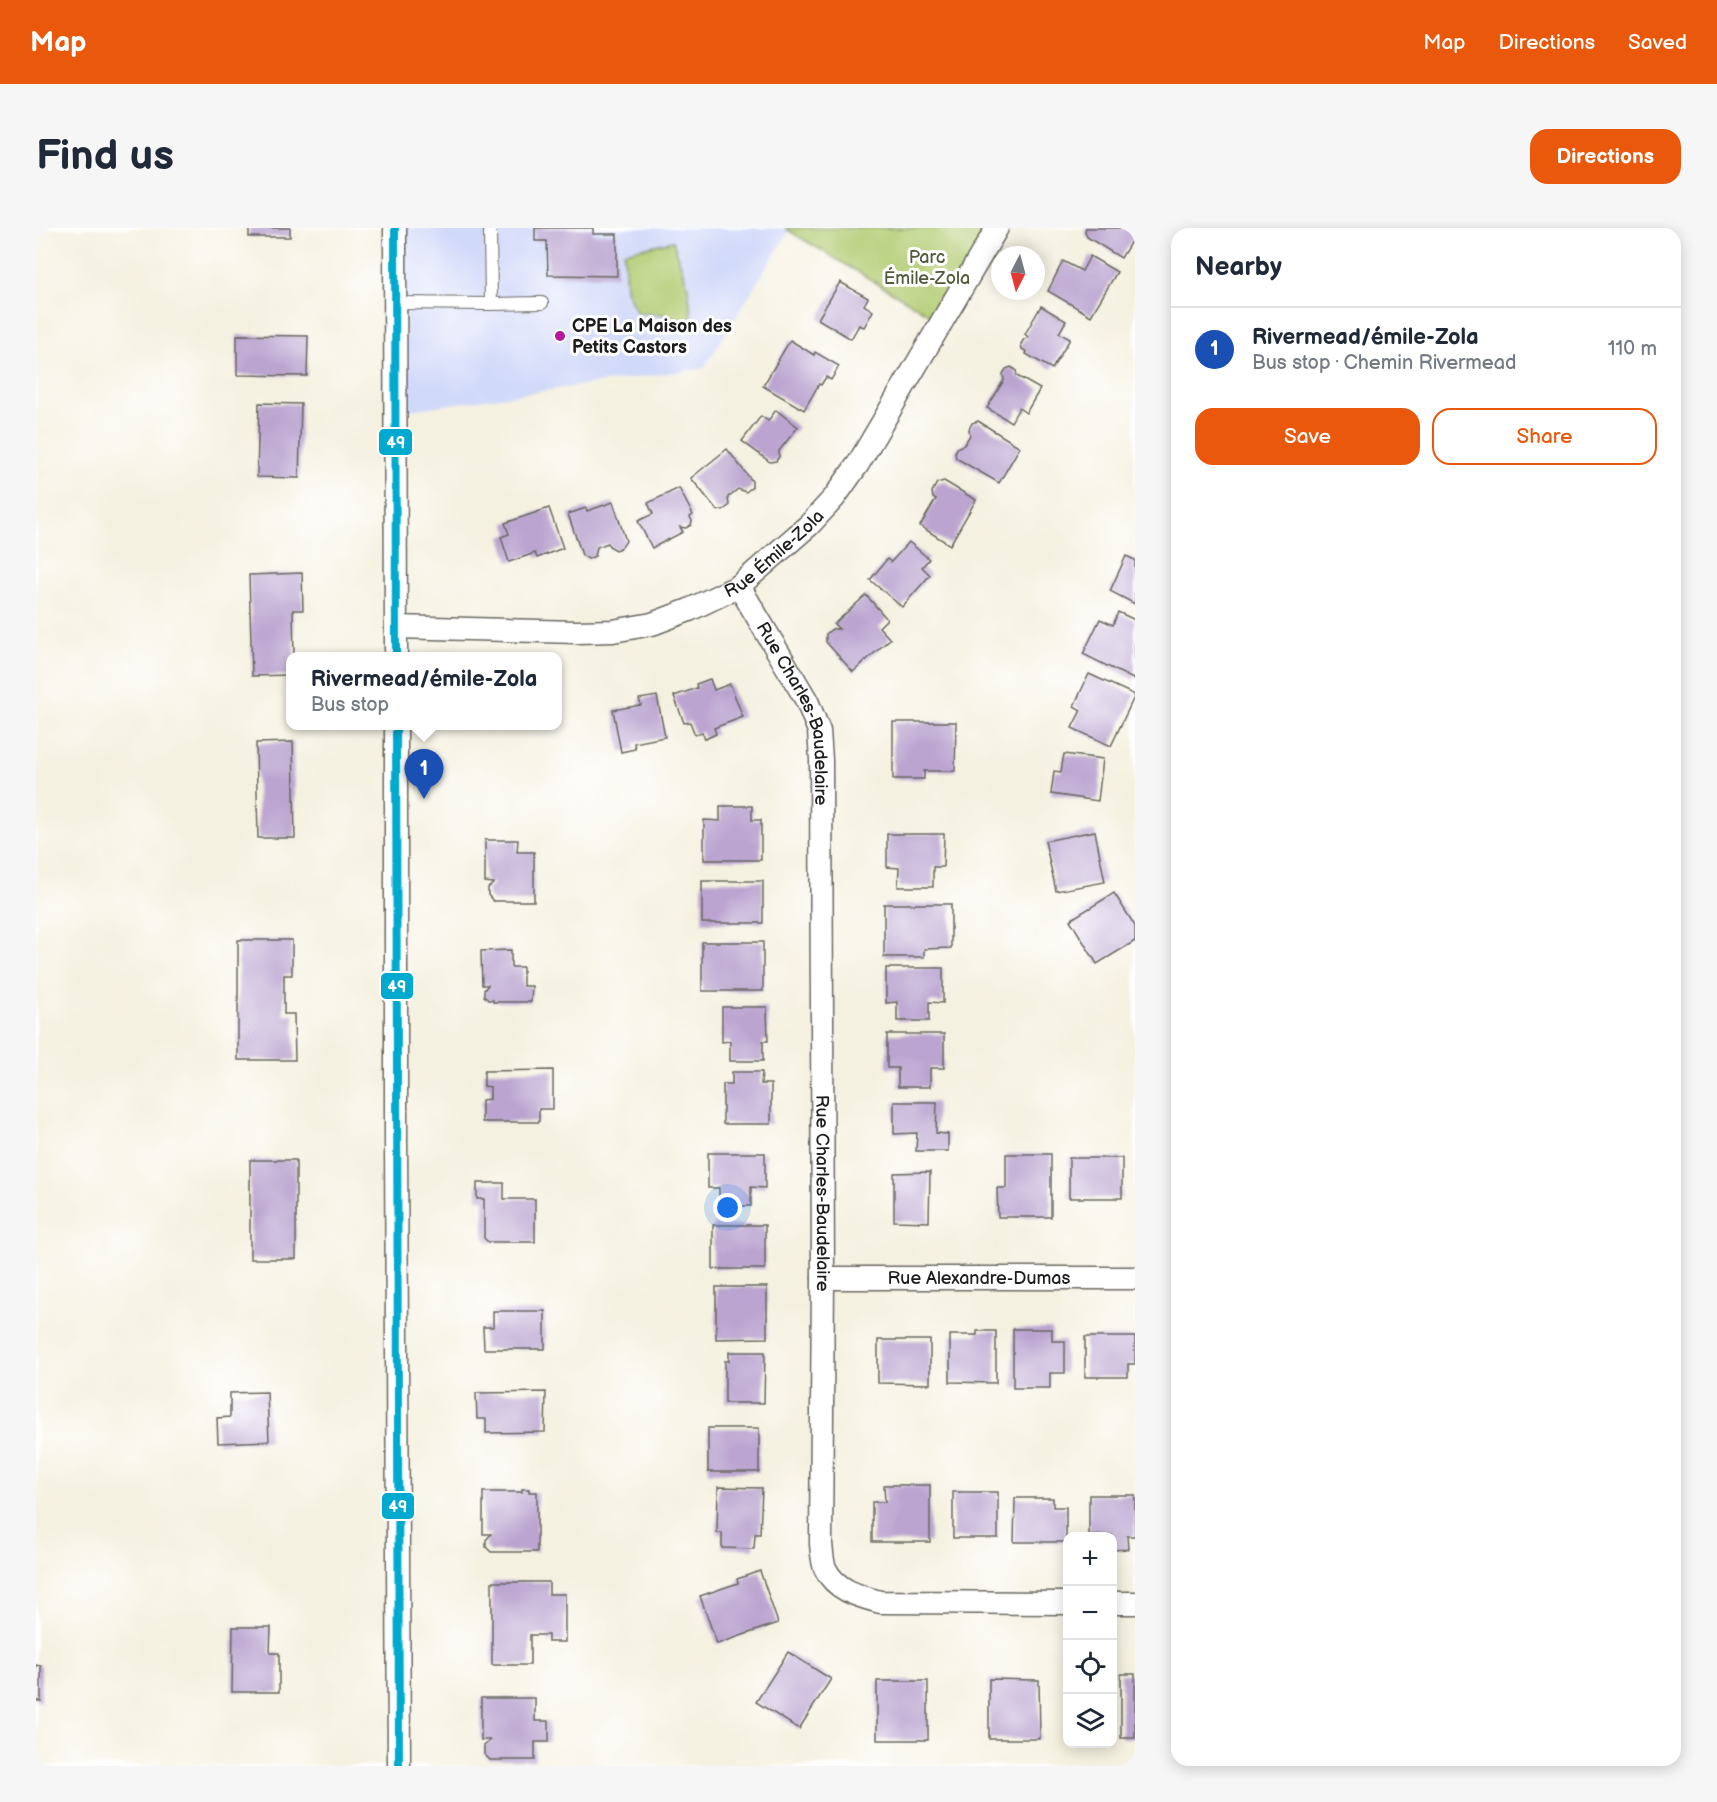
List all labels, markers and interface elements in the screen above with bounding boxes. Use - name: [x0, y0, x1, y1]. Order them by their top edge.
- text: Map: [30, 26, 86, 59]
- text: Map: [1423, 30, 1466, 55]
- text: Directions: [1499, 30, 1595, 55]
- text: Saved: [1628, 30, 1687, 55]
- button: Directions: [1530, 129, 1681, 184]
- text: Find us: [36, 131, 174, 182]
- north arrow: [991, 246, 1045, 300]
- park label: Parc Émile-Zola: [884, 247, 970, 289]
- text: Nearby: [1195, 252, 1282, 283]
- place label: CPE La Maison des Petits Castors: [572, 316, 732, 358]
- text: Rivermead/émile-Zola: [1252, 324, 1479, 351]
- marker: CPE La Maison des Petits Castors: [553, 329, 567, 343]
- text: 1: [1210, 337, 1219, 361]
- text: 110 m: [1608, 337, 1657, 361]
- text: Bus stop · Chemin Rivermead: [1252, 351, 1516, 375]
- button: Save: [1195, 408, 1420, 465]
- button: Share: [1432, 408, 1657, 465]
- line badge: 49: [378, 428, 413, 456]
- text: 49: [387, 434, 405, 453]
- street label: Rue Émile-Zola: [721, 506, 829, 602]
- street label: Rue Charles-Baudelaire: [752, 618, 831, 806]
- popup: [286, 652, 562, 730]
- text: Rivermead/émile-Zola: [311, 666, 537, 693]
- text: Bus stop: [311, 693, 389, 717]
- pin: 1: [404, 750, 444, 799]
- line badge: 49: [380, 972, 414, 1000]
- text: 49: [388, 978, 406, 997]
- street label: Rue Charles-Baudelaire: [811, 1095, 833, 1292]
- your location: [713, 1193, 742, 1222]
- street label: Rue Alexandre-Dumas: [888, 1268, 1071, 1289]
- line badge: 49: [381, 1492, 415, 1520]
- text: 49: [389, 1498, 407, 1517]
- map controls: [1063, 1532, 1117, 1748]
- button: +: [1063, 1532, 1117, 1586]
- button: −: [1063, 1586, 1117, 1640]
- button: locate: [1063, 1640, 1117, 1694]
- button: layers: [1063, 1694, 1117, 1748]

